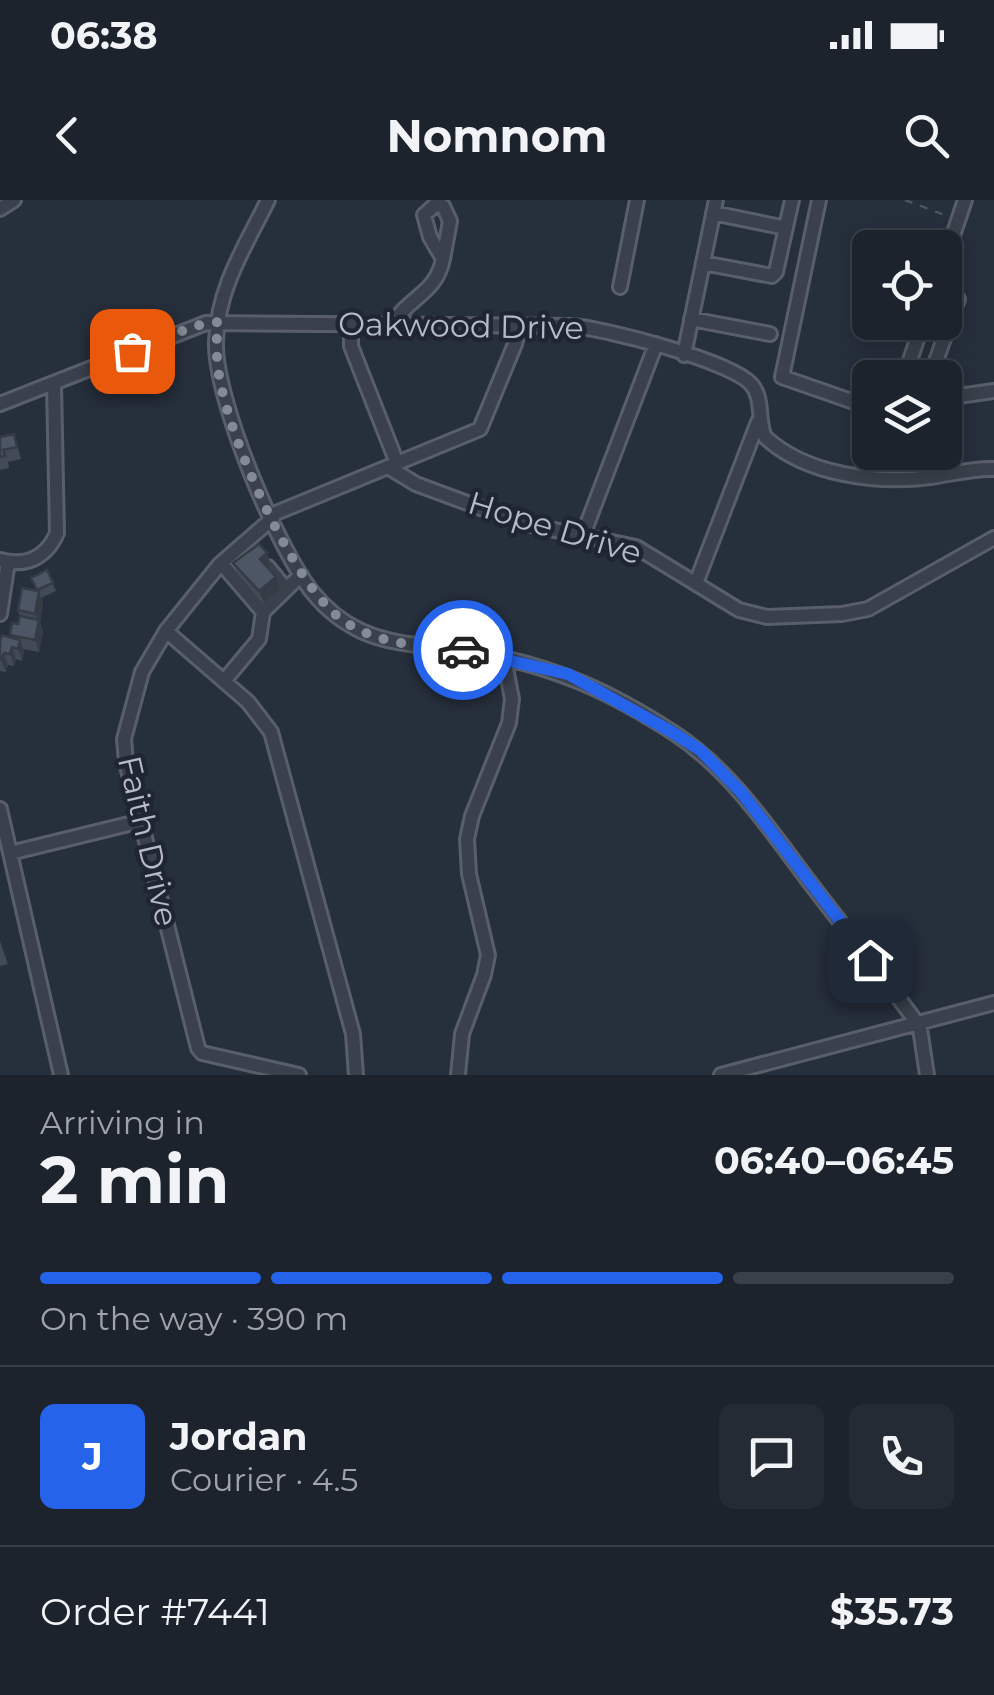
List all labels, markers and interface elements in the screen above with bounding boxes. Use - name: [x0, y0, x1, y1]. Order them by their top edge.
- text: 06:38: [50, 12, 158, 59]
- icon: back: [40, 108, 95, 163]
- text: Nomnom: [387, 108, 608, 163]
- icon: search: [899, 108, 954, 163]
- map controls: [852, 230, 962, 470]
- button: locate: [852, 230, 962, 340]
- street label: Oakwood Drive: [338, 304, 584, 347]
- pin: [90, 309, 175, 394]
- icon: bag: [105, 324, 160, 379]
- button: layers: [852, 360, 962, 470]
- street label: Hope Drive: [464, 483, 647, 572]
- courier: [413, 600, 513, 700]
- icon: car: [436, 623, 491, 678]
- street label: Faith Drive: [110, 752, 187, 930]
- pin: [828, 918, 913, 1003]
- icon: home: [843, 933, 898, 988]
- text: Arriving in: [40, 1103, 205, 1142]
- text: 06:40–06:45: [714, 1137, 954, 1184]
- text: 2 min: [40, 1140, 229, 1219]
- text: On the way · 390 m: [40, 1299, 348, 1338]
- button: chat: [719, 1404, 824, 1509]
- button: phone: [849, 1404, 954, 1509]
- text: Jordan: [170, 1413, 308, 1460]
- text: J: [82, 1433, 103, 1480]
- text: Courier · 4.5: [170, 1460, 358, 1499]
- text: Order #7441: [40, 1588, 270, 1635]
- text: $35.73: [830, 1588, 954, 1635]

